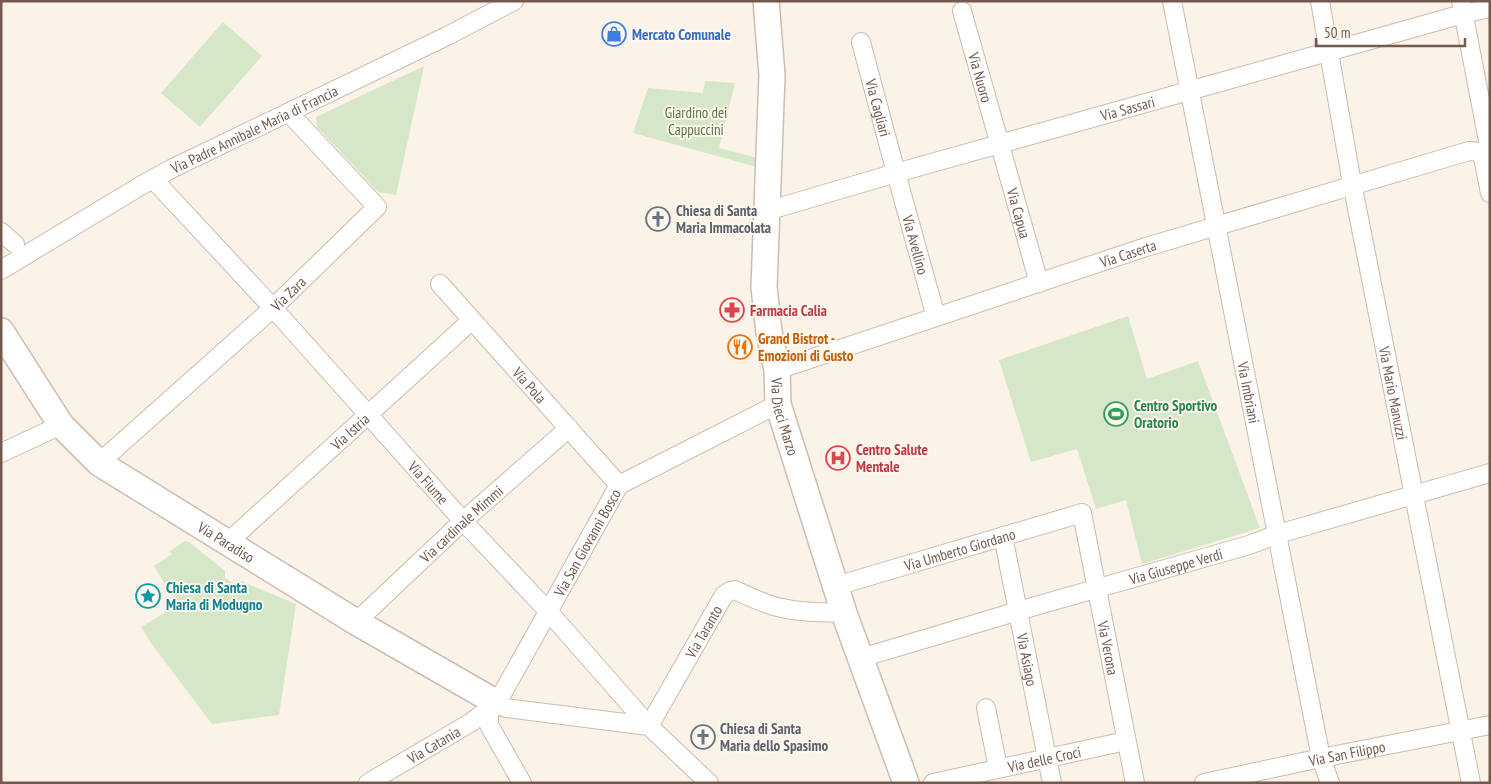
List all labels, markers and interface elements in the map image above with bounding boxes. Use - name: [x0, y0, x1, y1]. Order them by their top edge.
- scale bar: [1316, 15, 1465, 47]
- shop icon: Mercato Comunale: [601, 21, 627, 47]
- text: 50 m: [1324, 23, 1350, 42]
- place label: Mercato Comunale: [632, 25, 731, 44]
- street label: Via Nuoro: [964, 49, 997, 105]
- street label: Via Cagliari: [862, 76, 895, 139]
- street label: Via Padre Annibale Maria di Francia: [167, 81, 341, 178]
- street label: Via Sassari: [1097, 91, 1157, 125]
- park label: Giardino dei Cappuccini: [665, 103, 727, 139]
- street label: Via Capua: [1003, 185, 1035, 240]
- place label: Chiesa di Santa Maria Immacolata: [676, 201, 771, 237]
- church icon: Chiesa di Santa Maria Immacolata: [645, 206, 671, 232]
- street label: Via Avellino: [898, 212, 933, 277]
- street label: Via Caserta: [1097, 235, 1158, 272]
- street label: Via Zara: [266, 272, 310, 315]
- pharmacy icon: Farmacia Calia: [719, 297, 745, 323]
- place label: Farmacia Calia: [750, 301, 827, 320]
- place label: Grand Bistrot - Emozioni di Gusto: [758, 329, 854, 365]
- restaurant icon: Grand Bistrot - Emozioni di Gusto: [727, 334, 753, 360]
- street label: Via Mario Manuzzi: [1375, 344, 1412, 441]
- street label: Via Imbriani: [1234, 359, 1264, 425]
- street label: Via Pola: [508, 362, 551, 407]
- street label: Via Dieci Marzo: [768, 376, 803, 458]
- place label: Centro Sportivo Oratorio: [1134, 396, 1217, 432]
- sports icon: Centro Sportivo Oratorio: [1103, 401, 1129, 427]
- street label: Via Istria: [326, 409, 373, 454]
- place label: Centro Salute Mentale: [856, 440, 928, 476]
- hospital icon: Centro Salute Mentale: [825, 445, 851, 471]
- street label: Via Fiume: [404, 456, 453, 508]
- street label: Via cardinale Mimmi: [415, 481, 507, 567]
- street label: Via San Giovanni Bosco: [549, 485, 625, 600]
- street label: Via Paradiso: [194, 517, 258, 567]
- street label: Via Umberto Giordano: [901, 524, 1017, 575]
- street label: Via Giuseppe Verdi: [1126, 544, 1225, 589]
- place label: Chiesa di Santa Maria di Modugno: [166, 578, 263, 614]
- place icon: Chiesa di Santa Maria di Modugno: [135, 583, 161, 609]
- street label: Via Taranto: [680, 602, 726, 662]
- street label: Via Verona: [1094, 618, 1123, 676]
- street label: Via Asiago: [1013, 631, 1042, 688]
- place label: Chiesa di Santa Maria dello Spasimo: [720, 719, 828, 755]
- street label: Via Catania: [403, 722, 463, 768]
- church icon: Chiesa di Santa Maria dello Spasimo: [690, 724, 716, 750]
- street label: Via San Filippo: [1306, 736, 1387, 770]
- street label: Via delle Croci: [1005, 742, 1083, 776]

